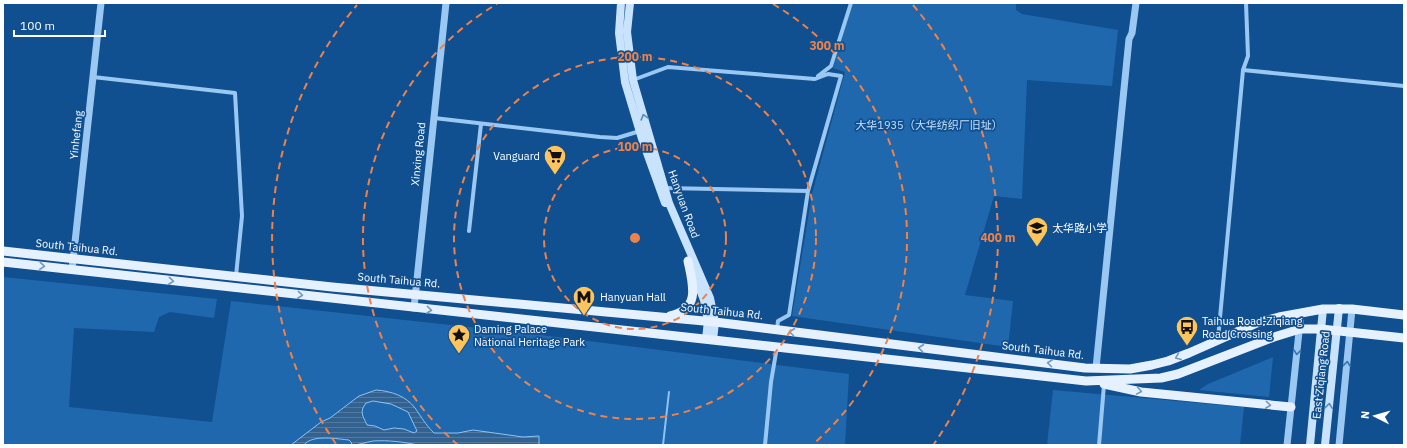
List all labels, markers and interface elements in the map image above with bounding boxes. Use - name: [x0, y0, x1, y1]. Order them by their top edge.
- scale bar: [14, 12, 105, 38]
- text: 100 m: [20, 18, 55, 33]
- text: 300 m: [809, 38, 845, 53]
- text: 200 m: [617, 49, 653, 64]
- street label: Yinhefang: [66, 110, 86, 160]
- one-way arrow: [640, 114, 649, 121]
- park label: 大华1935（大华纺织厂旧址）: [855, 118, 1003, 132]
- street label: Xinxing Road: [408, 121, 428, 187]
- text: 100 m: [617, 139, 653, 154]
- supermarket icon: Vanguard: [542, 143, 568, 176]
- place label: Vanguard: [493, 149, 540, 163]
- street label: Hanyuan Road: [665, 168, 703, 240]
- school or university icon: 太华路小学: [1024, 215, 1050, 248]
- place label: 太华路小学: [1052, 221, 1107, 235]
- text: 400 m: [980, 230, 1016, 245]
- centre of rings: [628, 231, 642, 245]
- street label: South Taihua Rd.: [35, 236, 119, 258]
- one-way arrow: [39, 261, 45, 270]
- street label: South Taihua Rd.: [357, 269, 441, 291]
- one-way arrow: [168, 276, 174, 285]
- metro station icon: Hanyuan Hall: [571, 284, 597, 317]
- one-way arrow: [297, 290, 303, 299]
- place label: Hanyuan Hall: [600, 290, 666, 304]
- street label: South Taihua Rd.: [680, 300, 764, 322]
- one-way arrow: [426, 305, 432, 314]
- bus stop icon: Taihua Road-Ziqiang Road Crossing: [1174, 314, 1200, 347]
- place label: Taihua Road-Ziqiang Road Crossing: [1202, 314, 1303, 341]
- place icon: Daming Palace National Heritage Park: [446, 322, 472, 355]
- place label: Daming Palace National Heritage Park: [474, 322, 585, 349]
- one-way arrow: [789, 328, 795, 337]
- street label: East Ziqiang Road: [1309, 330, 1333, 420]
- street label: South Taihua Rd.: [1001, 338, 1085, 362]
- one-way arrow: [918, 344, 924, 353]
- one-way arrow: [1293, 349, 1302, 355]
- one-way arrow: [1174, 352, 1181, 360]
- one-way arrow: [1047, 359, 1053, 368]
- one-way arrow: [1342, 361, 1351, 367]
- one-way arrow: [1135, 386, 1142, 395]
- north arrow: [1355, 396, 1395, 436]
- one-way arrow: [1265, 400, 1271, 409]
- one-way arrow: [1324, 403, 1333, 409]
- text: N: [1358, 410, 1372, 420]

